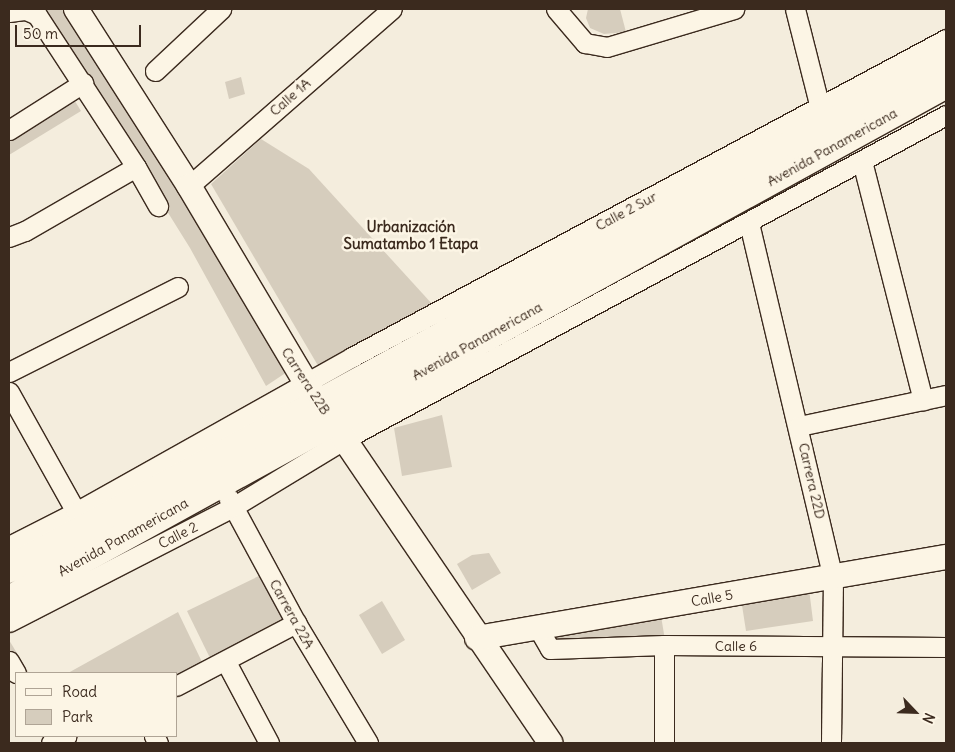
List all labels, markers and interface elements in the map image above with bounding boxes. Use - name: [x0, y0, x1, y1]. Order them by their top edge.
- scale bar: [18, 15, 144, 47]
- text: 50 m: [23, 24, 58, 43]
- street label: Calle 1A: [266, 75, 314, 119]
- street label: Avenida Panamericana: [764, 104, 900, 190]
- street label: Calle 2 Sur: [593, 188, 659, 234]
- district label: Urbanización Sumatambo 1 Etapa: [344, 217, 478, 252]
- street label: Avenida Panamericana: [409, 298, 545, 384]
- street label: Carrera 22B: [278, 344, 334, 418]
- street label: Carrera 22D: [795, 441, 829, 521]
- street label: Avenida Panamericana: [55, 494, 191, 580]
- street label: Calle 2: [156, 518, 200, 552]
- street label: Carrera 22A: [266, 576, 318, 652]
- street label: Calle 5: [690, 586, 734, 610]
- street label: Calle 6: [715, 638, 757, 654]
- legend: [15, 672, 178, 737]
- text: Road: [62, 682, 97, 701]
- north arrow: [890, 687, 940, 737]
- text: Park: [62, 707, 93, 726]
- text: N: [919, 710, 939, 726]

